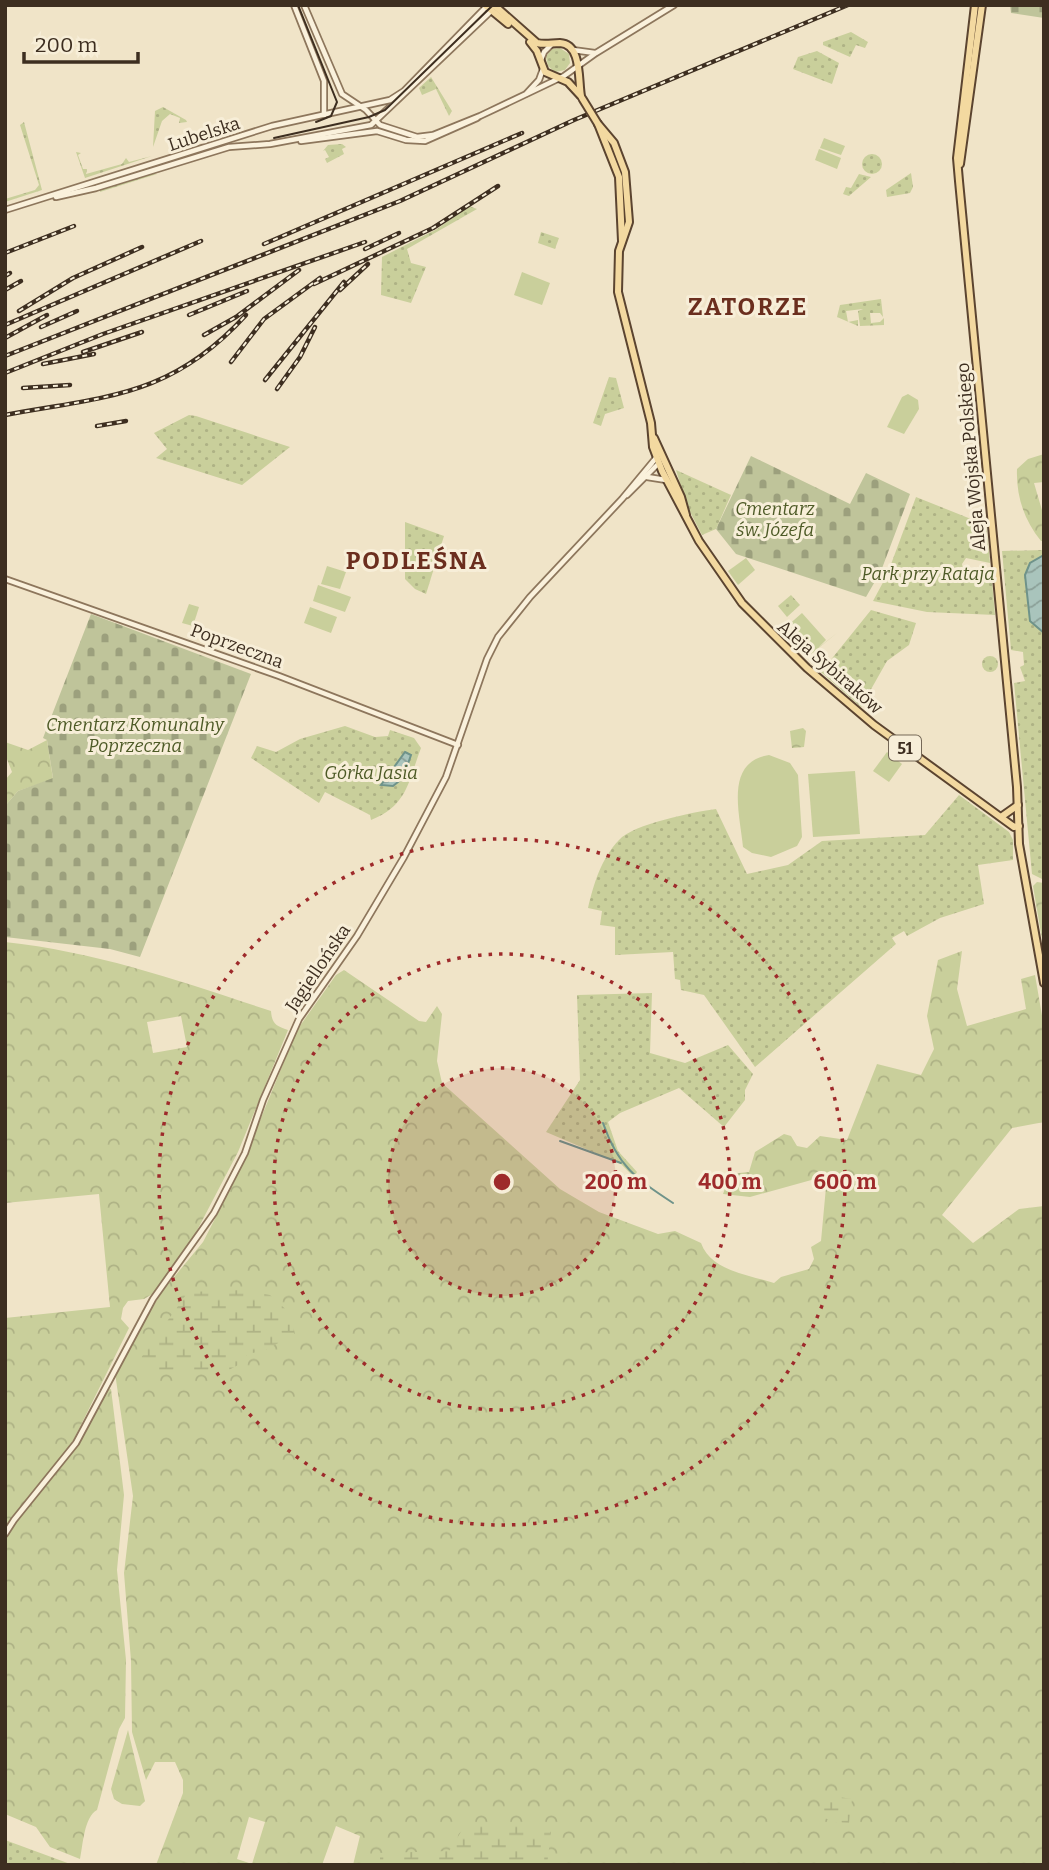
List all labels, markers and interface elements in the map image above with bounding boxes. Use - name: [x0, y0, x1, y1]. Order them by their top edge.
- scale bar: [24, 21, 138, 65]
- text: 200 m: [35, 32, 98, 58]
- street label: Lubelska: [165, 112, 243, 156]
- district label: ZATORZE: [688, 293, 808, 321]
- street label: Aleja Wojska Polskiego: [952, 362, 990, 552]
- park label: Cmentarz św. Józefa: [735, 498, 815, 541]
- district label: PODLEŚNA: [346, 546, 488, 575]
- park label: Park przy Rataja: [861, 563, 995, 585]
- street label: Aleja Sybiraków: [773, 615, 888, 719]
- street label: Poprzeczna: [188, 619, 287, 673]
- park label: Cmentarz Komunalny Poprzeczna: [46, 714, 225, 757]
- road number: 51: [889, 736, 921, 761]
- park label: Górka Jasia: [324, 762, 418, 784]
- street label: Jagiellońska: [280, 920, 355, 1017]
- text: 200 m: [585, 1169, 647, 1195]
- text: 400 m: [698, 1169, 762, 1195]
- text: 600 m: [814, 1169, 876, 1195]
- centre of rings: [490, 1170, 514, 1194]

